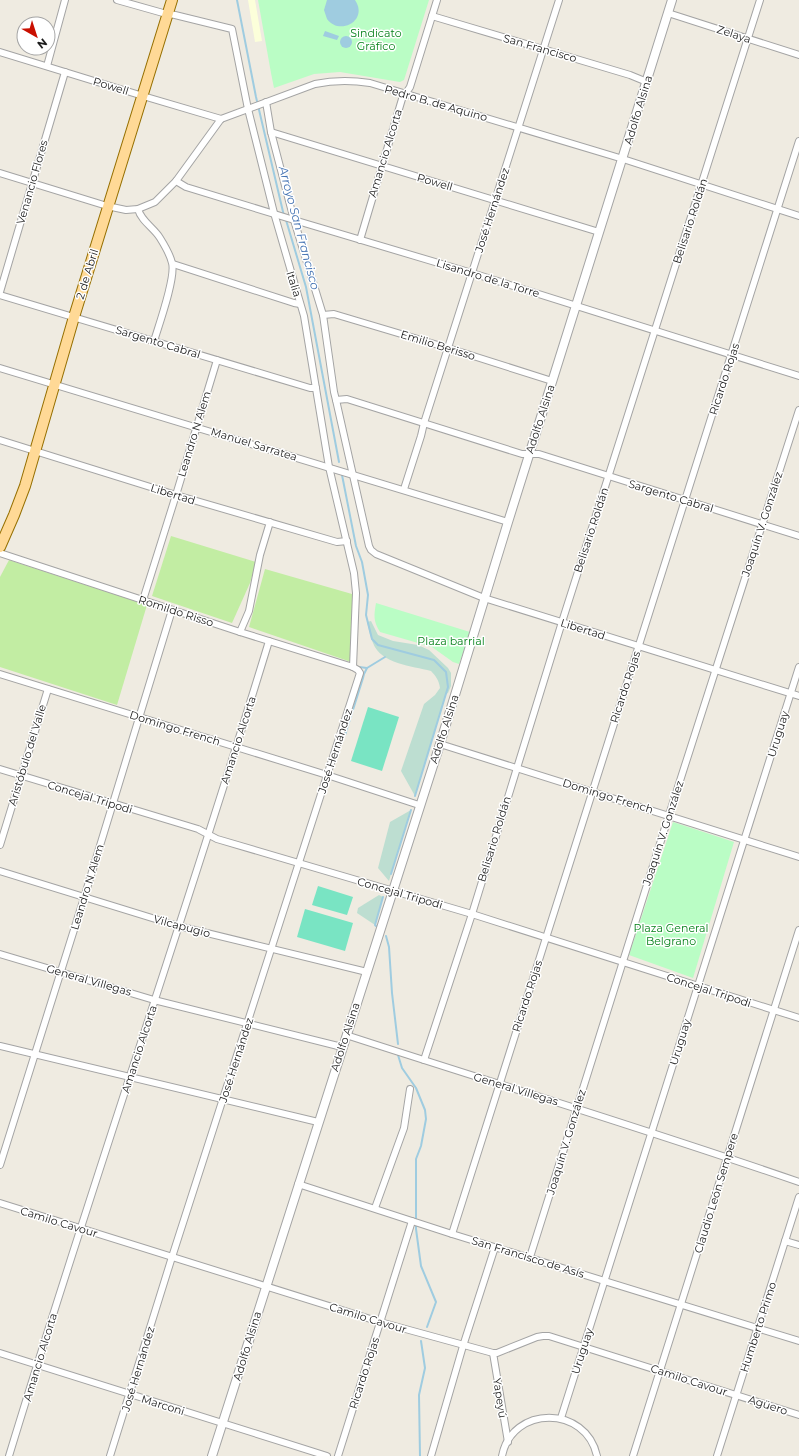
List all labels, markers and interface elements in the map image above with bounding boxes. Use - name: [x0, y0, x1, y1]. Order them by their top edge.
- north arrow: [16, 16, 56, 56]
- street label: Zelaya: [715, 22, 753, 46]
- park label: Sindicato Gráfico: [350, 26, 402, 53]
- street label: San Francisco: [502, 31, 578, 65]
- text: N: [34, 36, 50, 52]
- street label: Powell: [91, 74, 131, 98]
- street label: Adolfo Alsina: [621, 74, 655, 146]
- street label: Pedro B. de Aquino: [383, 82, 489, 124]
- street label: Amancio Alcorta: [365, 107, 405, 199]
- street label: Venancio Flores: [13, 138, 51, 226]
- water label: Arroyo San Francisco: [275, 163, 323, 292]
- street label: José Hernández: [471, 166, 512, 255]
- street label: Powell: [415, 170, 455, 194]
- street label: Belisario Roldán: [670, 177, 710, 265]
- street label: 2 de Abril: [73, 247, 101, 301]
- street label: Lisandro de la Torre: [435, 256, 542, 300]
- street label: Italia: [283, 269, 305, 299]
- street label: Sargento Cabral: [114, 322, 202, 362]
- street label: Emilio Berisso: [399, 327, 477, 363]
- street label: Ricardo Rojas: [706, 341, 742, 417]
- street label: Adolfo Alsina: [522, 383, 558, 455]
- street label: Leandro N Alem: [174, 389, 214, 479]
- street label: Manuel Sarratea: [209, 424, 299, 464]
- street label: Joaquín V. González: [738, 469, 786, 579]
- street label: Sargento Cabral: [627, 476, 715, 516]
- street label: Libertad: [149, 481, 197, 507]
- street label: Belisario Roldán: [571, 486, 611, 574]
- street label: Romildo Risso: [137, 592, 215, 630]
- street label: Libertad: [559, 616, 607, 642]
- park label: Plaza barrial: [417, 634, 485, 648]
- street label: Ricardo Rojas: [607, 649, 643, 725]
- street label: Adolfo Alsina: [426, 693, 462, 765]
- street label: Amancio Alcorta: [217, 694, 259, 786]
- street label: Aristóbulo del Valle: [5, 702, 49, 807]
- street label: José Hernández: [314, 707, 355, 796]
- street label: Domingo French: [128, 708, 222, 748]
- street label: Uruguay: [764, 709, 792, 759]
- street label: Domingo French: [561, 776, 655, 816]
- street label: Concejal Tripodi: [46, 777, 134, 817]
- street label: Joaquín V. González: [639, 778, 687, 888]
- street label: Belisario Roldán: [474, 794, 514, 884]
- street label: Leandro N Alem: [67, 842, 107, 932]
- street label: Concejal Tripodi: [356, 874, 444, 912]
- street label: Vilcapugio: [152, 912, 212, 940]
- park label: Plaza General Belgrano: [634, 921, 708, 948]
- street label: Ricardo Rojas: [509, 958, 545, 1034]
- street label: General Villegas: [45, 961, 134, 999]
- street label: Concejal Tripodi: [665, 970, 753, 1010]
- street label: Adolfo Alsina: [327, 1001, 363, 1073]
- street label: Amancio Alcorta: [118, 1003, 160, 1095]
- street label: José Hernández: [215, 1016, 256, 1105]
- street label: Uruguay: [666, 1017, 694, 1067]
- street label: General Villegas: [472, 1069, 561, 1109]
- street label: Joaquín V. González: [543, 1087, 589, 1197]
- street label: Claudio León Sempere: [691, 1131, 741, 1255]
- street label: Camilo Cavour: [19, 1204, 99, 1240]
- street label: San Francisco de Asís: [470, 1233, 587, 1281]
- street label: Humberto Primo: [737, 1280, 779, 1374]
- street label: Camilo Cavour: [328, 1300, 408, 1336]
- street label: Adolfo Alsina: [230, 1310, 264, 1382]
- street label: Amancio Alcorta: [20, 1311, 60, 1403]
- street label: José Hernández: [118, 1324, 158, 1414]
- street label: Uruguay: [568, 1326, 596, 1376]
- street label: Ricardo Rojas: [346, 1335, 382, 1411]
- street label: Camilo Cavour: [649, 1361, 729, 1399]
- street label: Yapeyú: [490, 1377, 510, 1419]
- street label: Marconi: [140, 1392, 186, 1418]
- street label: Agüero: [747, 1392, 790, 1418]

